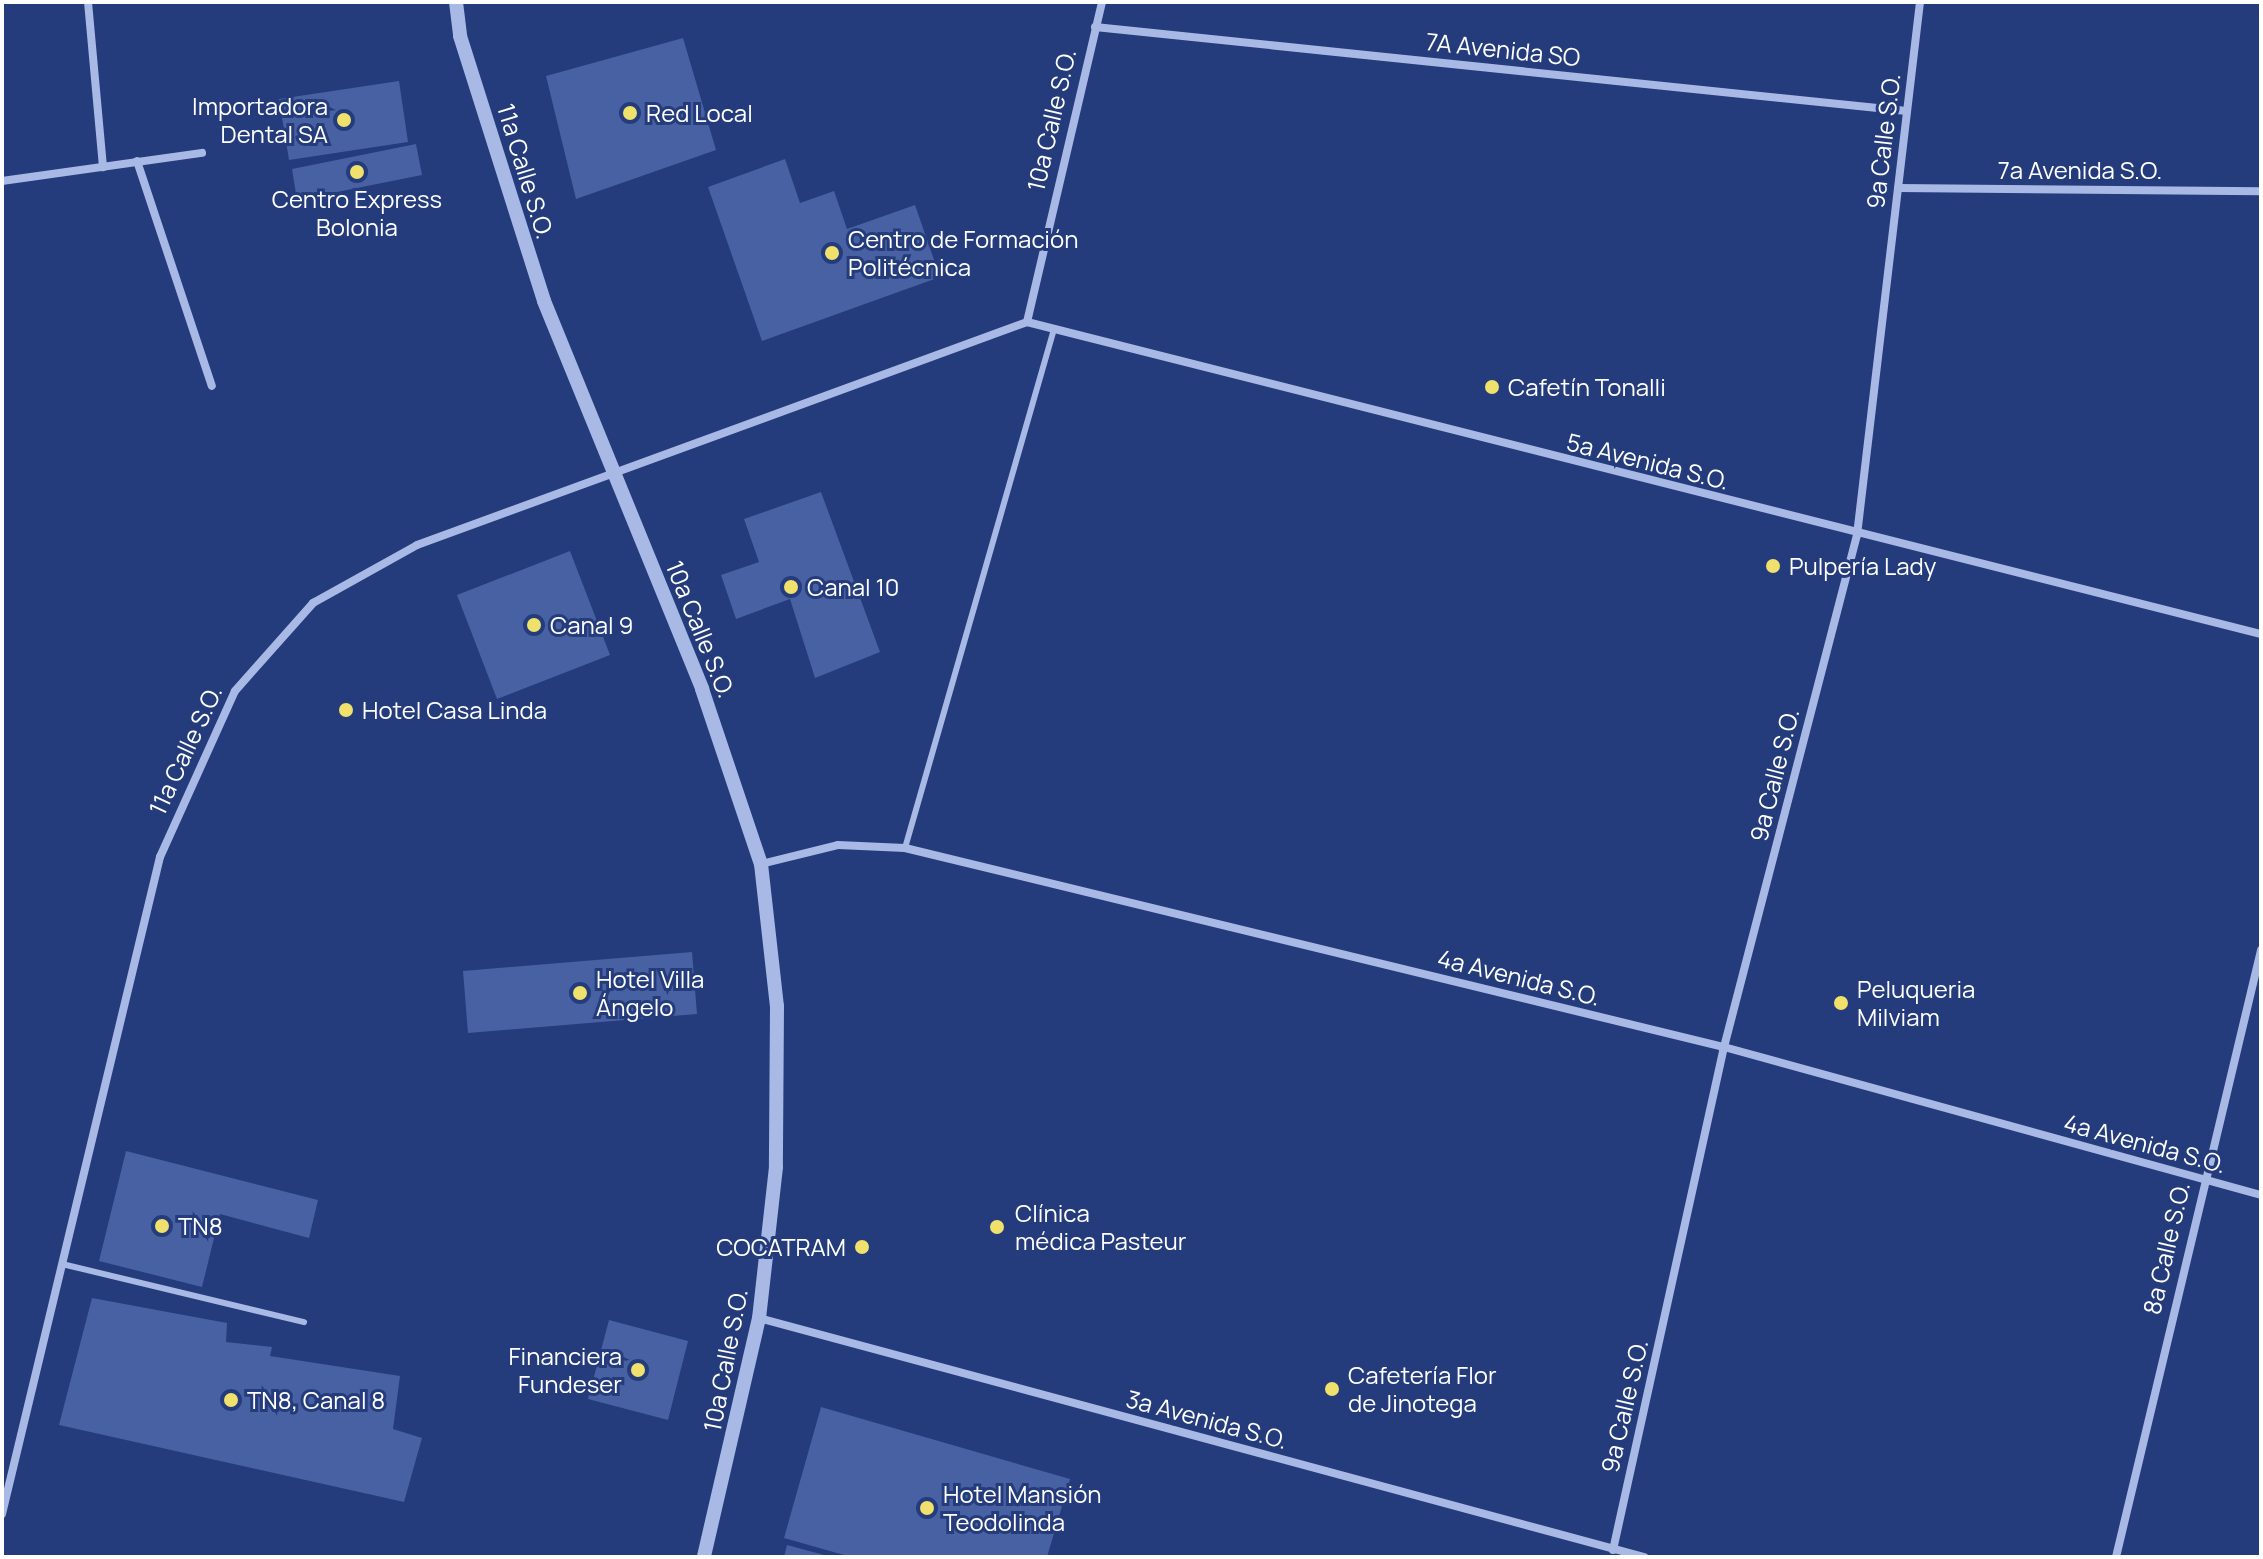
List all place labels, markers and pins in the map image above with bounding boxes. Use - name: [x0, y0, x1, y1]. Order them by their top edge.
- place label: Importadora Dental SA: [192, 92, 328, 148]
- place label: Red Local: [646, 99, 753, 127]
- marker: Red Local: [621, 104, 639, 122]
- marker: Importadora Dental SA: [335, 111, 353, 129]
- marker: Centro Express Bolonia: [348, 163, 366, 181]
- place label: Centro Express Bolonia: [272, 185, 442, 241]
- place label: Centro de Formación Politécnica: [848, 225, 1078, 281]
- marker: Centro de Formación Politécnica: [823, 244, 841, 262]
- place label: Cafetín Tonalli: [1508, 373, 1666, 401]
- marker: Cafetín Tonalli: [1483, 378, 1501, 396]
- place label: Pulpería Lady: [1789, 552, 1936, 580]
- marker: Pulpería Lady: [1764, 557, 1782, 575]
- place label: Canal 10: [807, 573, 899, 601]
- marker: Canal 10: [782, 578, 800, 596]
- place label: Canal 9: [550, 611, 633, 639]
- marker: Canal 9: [525, 616, 543, 634]
- place label: Hotel Casa Linda: [362, 696, 547, 724]
- marker: Hotel Casa Linda: [337, 701, 355, 719]
- place label: Hotel Villa Ángelo: [596, 965, 704, 1021]
- place label: Peluqueria Milviam: [1857, 975, 1975, 1031]
- marker: Hotel Villa Ángelo: [571, 984, 589, 1002]
- marker: Peluqueria Milviam: [1832, 994, 1850, 1012]
- place label: Clínica médica Pasteur: [1015, 1199, 1186, 1255]
- place label: TN8: [178, 1212, 223, 1240]
- marker: Clínica médica Pasteur: [986, 1216, 1008, 1238]
- marker: TN8: [153, 1217, 171, 1235]
- place label: COCATRAM: [716, 1233, 846, 1261]
- marker: COCATRAM: [853, 1238, 871, 1256]
- place label: Financiera Fundeser: [508, 1342, 622, 1398]
- marker: Financiera Fundeser: [629, 1361, 647, 1379]
- place label: Cafetería Flor de Jinotega: [1348, 1361, 1497, 1417]
- marker: Cafetería Flor de Jinotega: [1323, 1380, 1341, 1398]
- place label: TN8, Canal 8: [247, 1386, 385, 1414]
- marker: TN8, Canal 8: [222, 1391, 240, 1409]
- place label: Hotel Mansión Teodolinda: [943, 1480, 1102, 1536]
- marker: Hotel Mansión Teodolinda: [918, 1499, 936, 1517]

